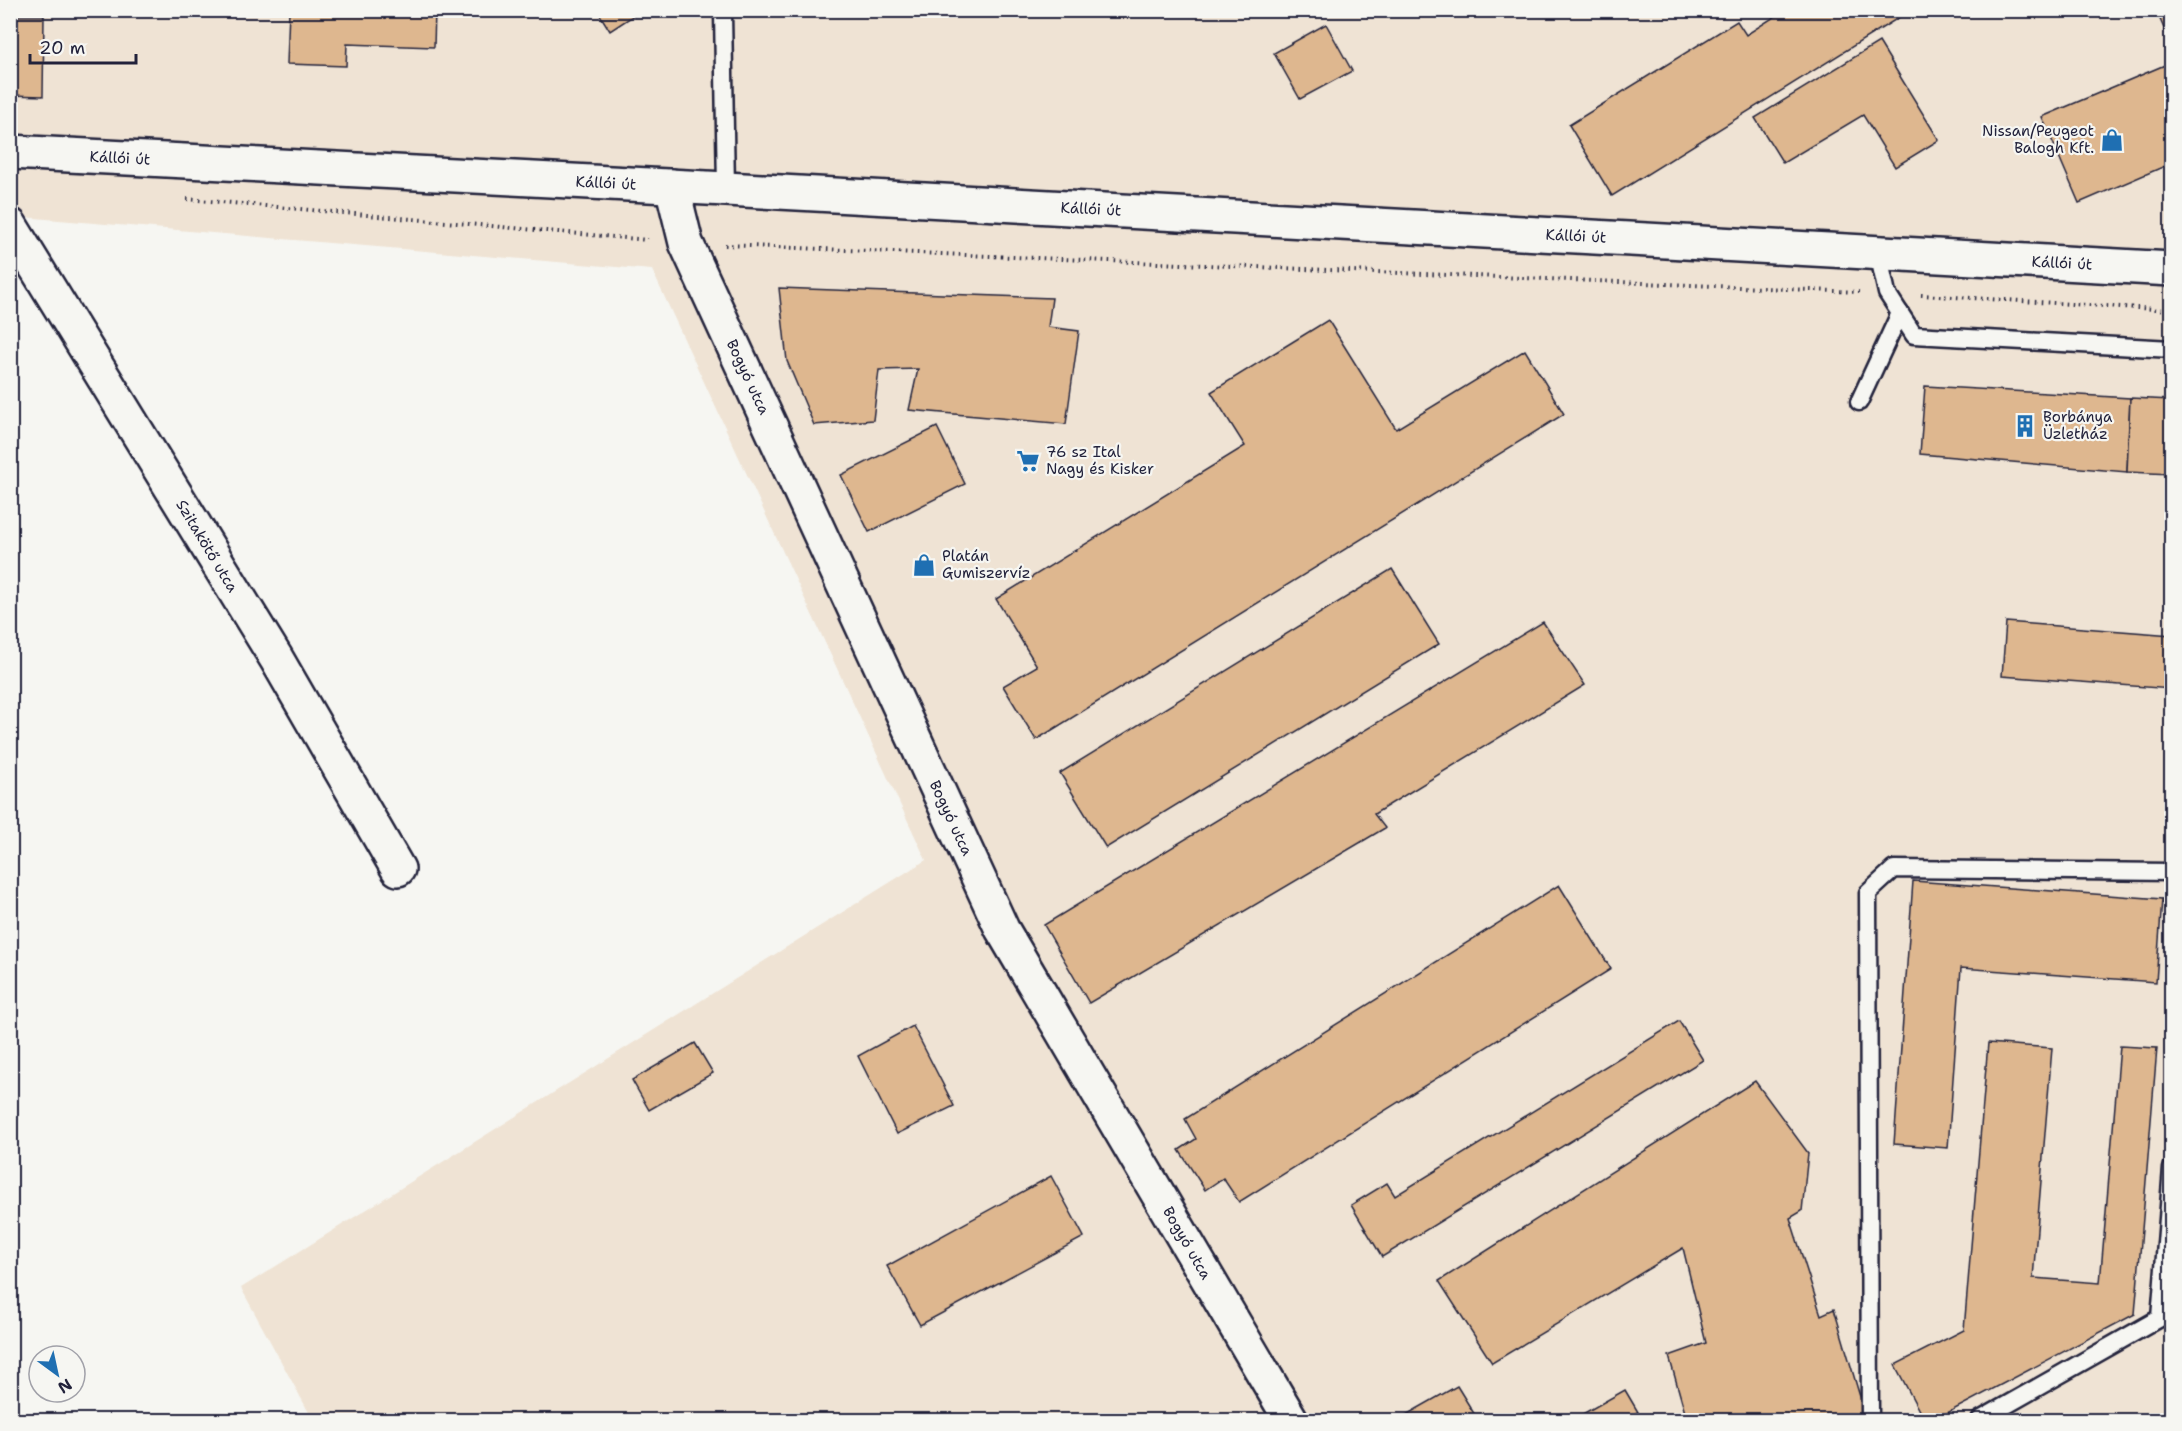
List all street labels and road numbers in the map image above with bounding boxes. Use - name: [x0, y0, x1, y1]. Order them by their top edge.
- street label: Kállói út: [89, 146, 151, 170]
- street label: Kállói út: [575, 171, 637, 195]
- street label: Kállói út: [1060, 197, 1122, 221]
- street label: Kállói út: [1545, 224, 1607, 248]
- street label: Kállói út: [2031, 251, 2093, 275]
- street label: Bogyó utca: [722, 336, 774, 419]
- street label: Szitakötő utca: [171, 496, 243, 597]
- street label: Bogyó utca: [925, 777, 977, 860]
- street label: Bogyó utca: [1158, 1203, 1216, 1284]

